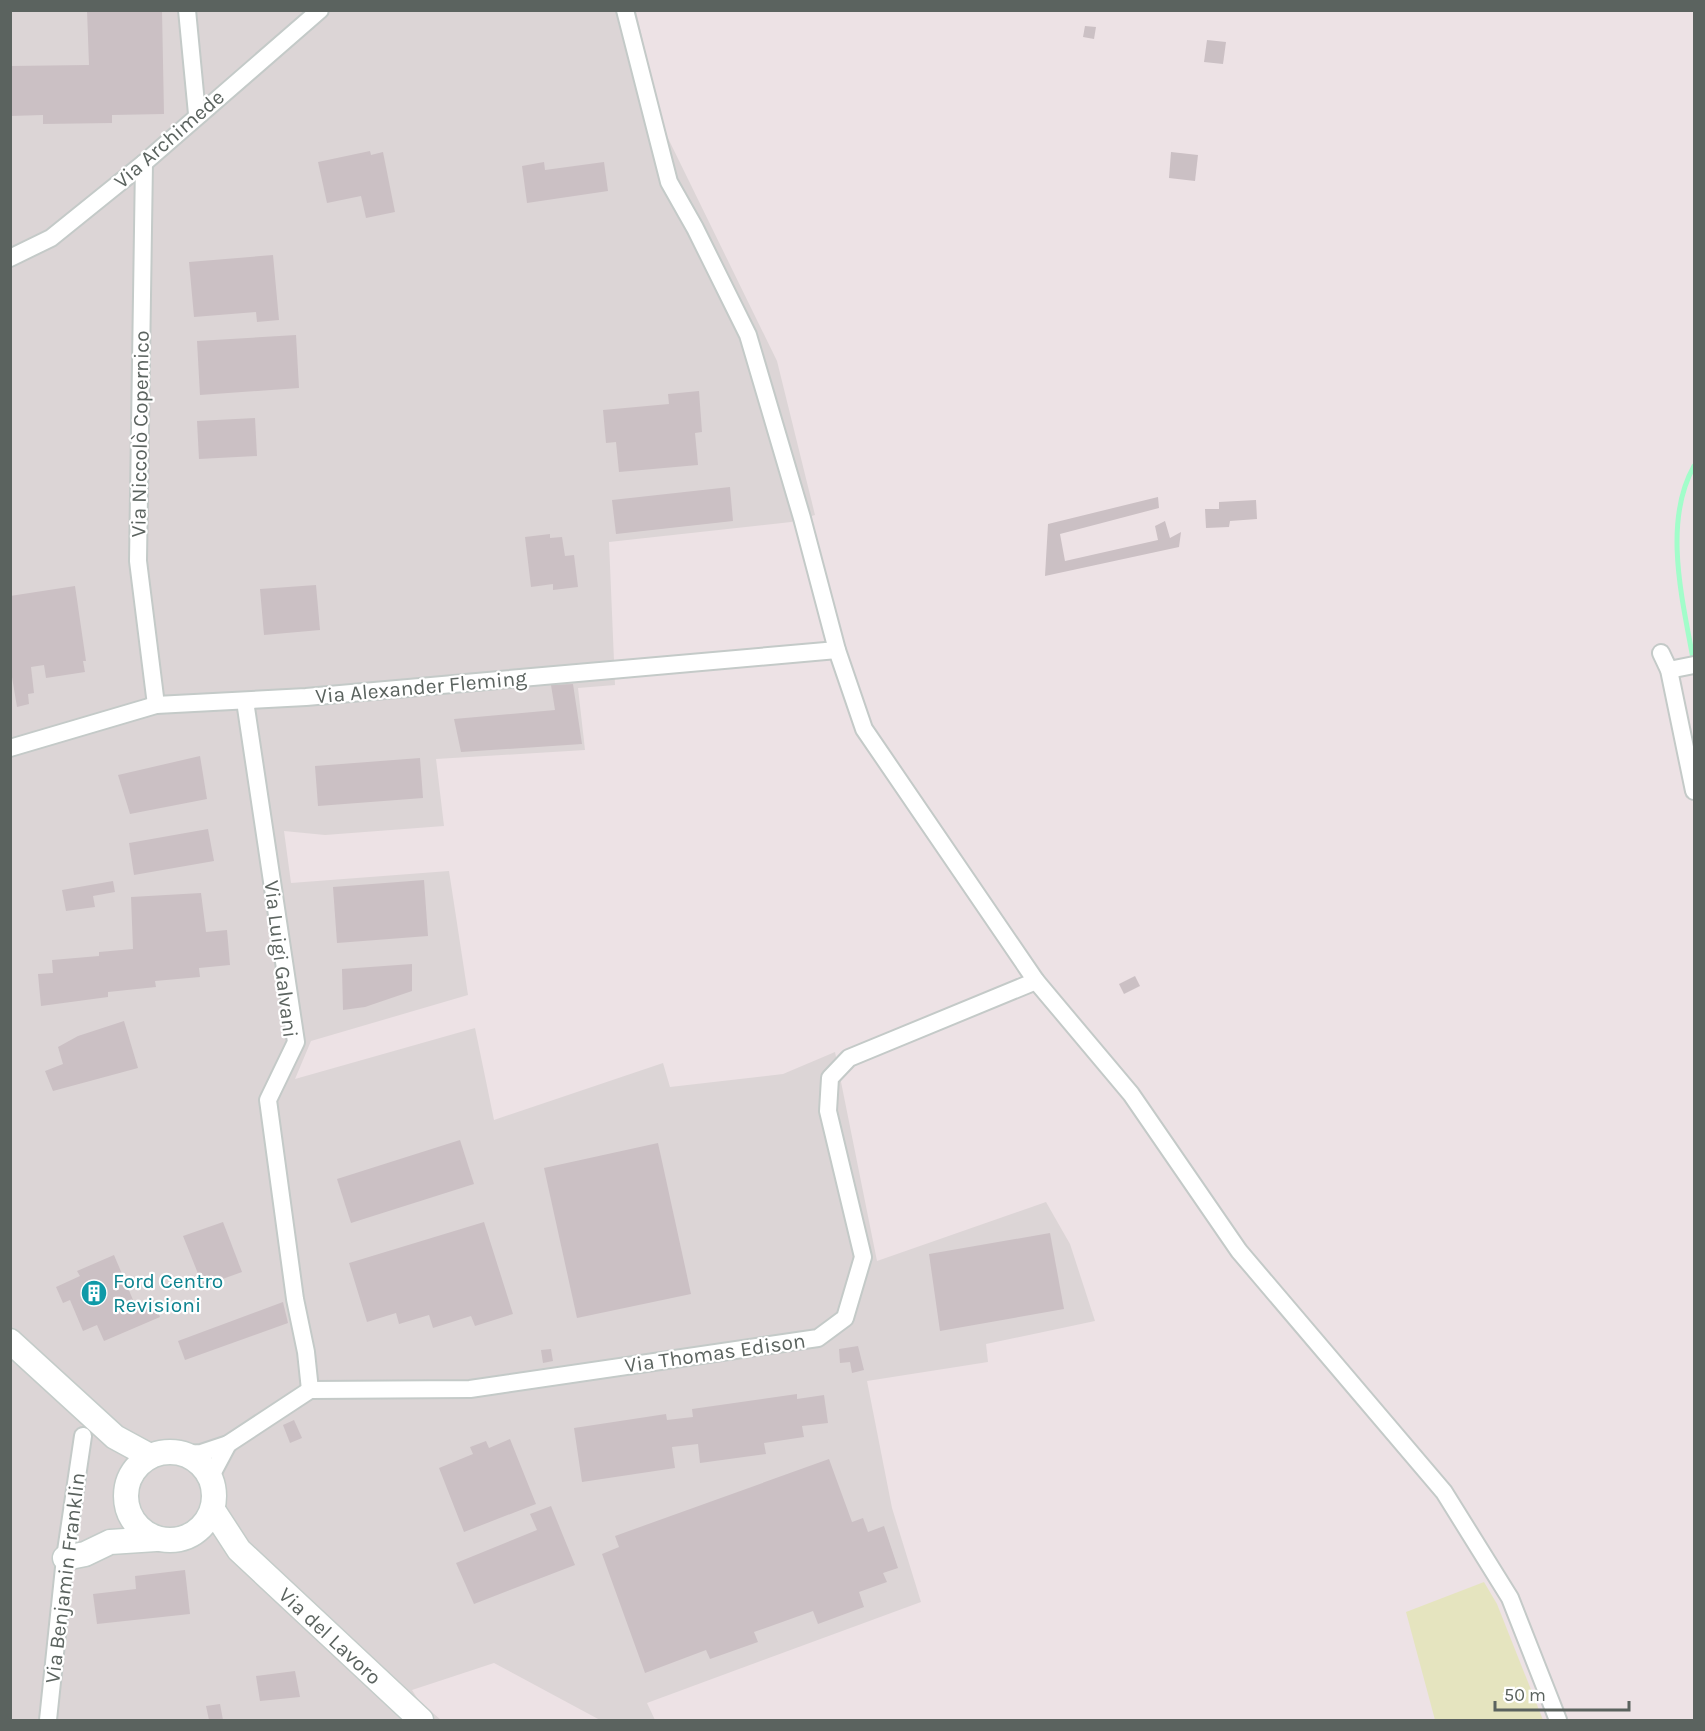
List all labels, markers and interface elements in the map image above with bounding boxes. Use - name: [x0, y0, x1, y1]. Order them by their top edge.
- street label: Via Archimede: [109, 85, 229, 193]
- street label: Via Niccolò Copernico: [126, 330, 154, 538]
- street label: Via Alexander Fleming: [314, 666, 528, 708]
- street label: Via Luigi Galvani: [259, 879, 303, 1039]
- place label: Ford Centro Revisioni: [113, 1269, 223, 1317]
- building icon: Ford Centro Revisioni: [79, 1278, 109, 1308]
- street label: Via Thomas Edison: [623, 1328, 807, 1378]
- street label: Via Benjamin Franklin: [40, 1471, 90, 1685]
- street label: Via del Lavoro: [274, 1582, 386, 1690]
- scale bar: [1495, 1674, 1628, 1712]
- text: 50 m: [1504, 1684, 1546, 1706]

